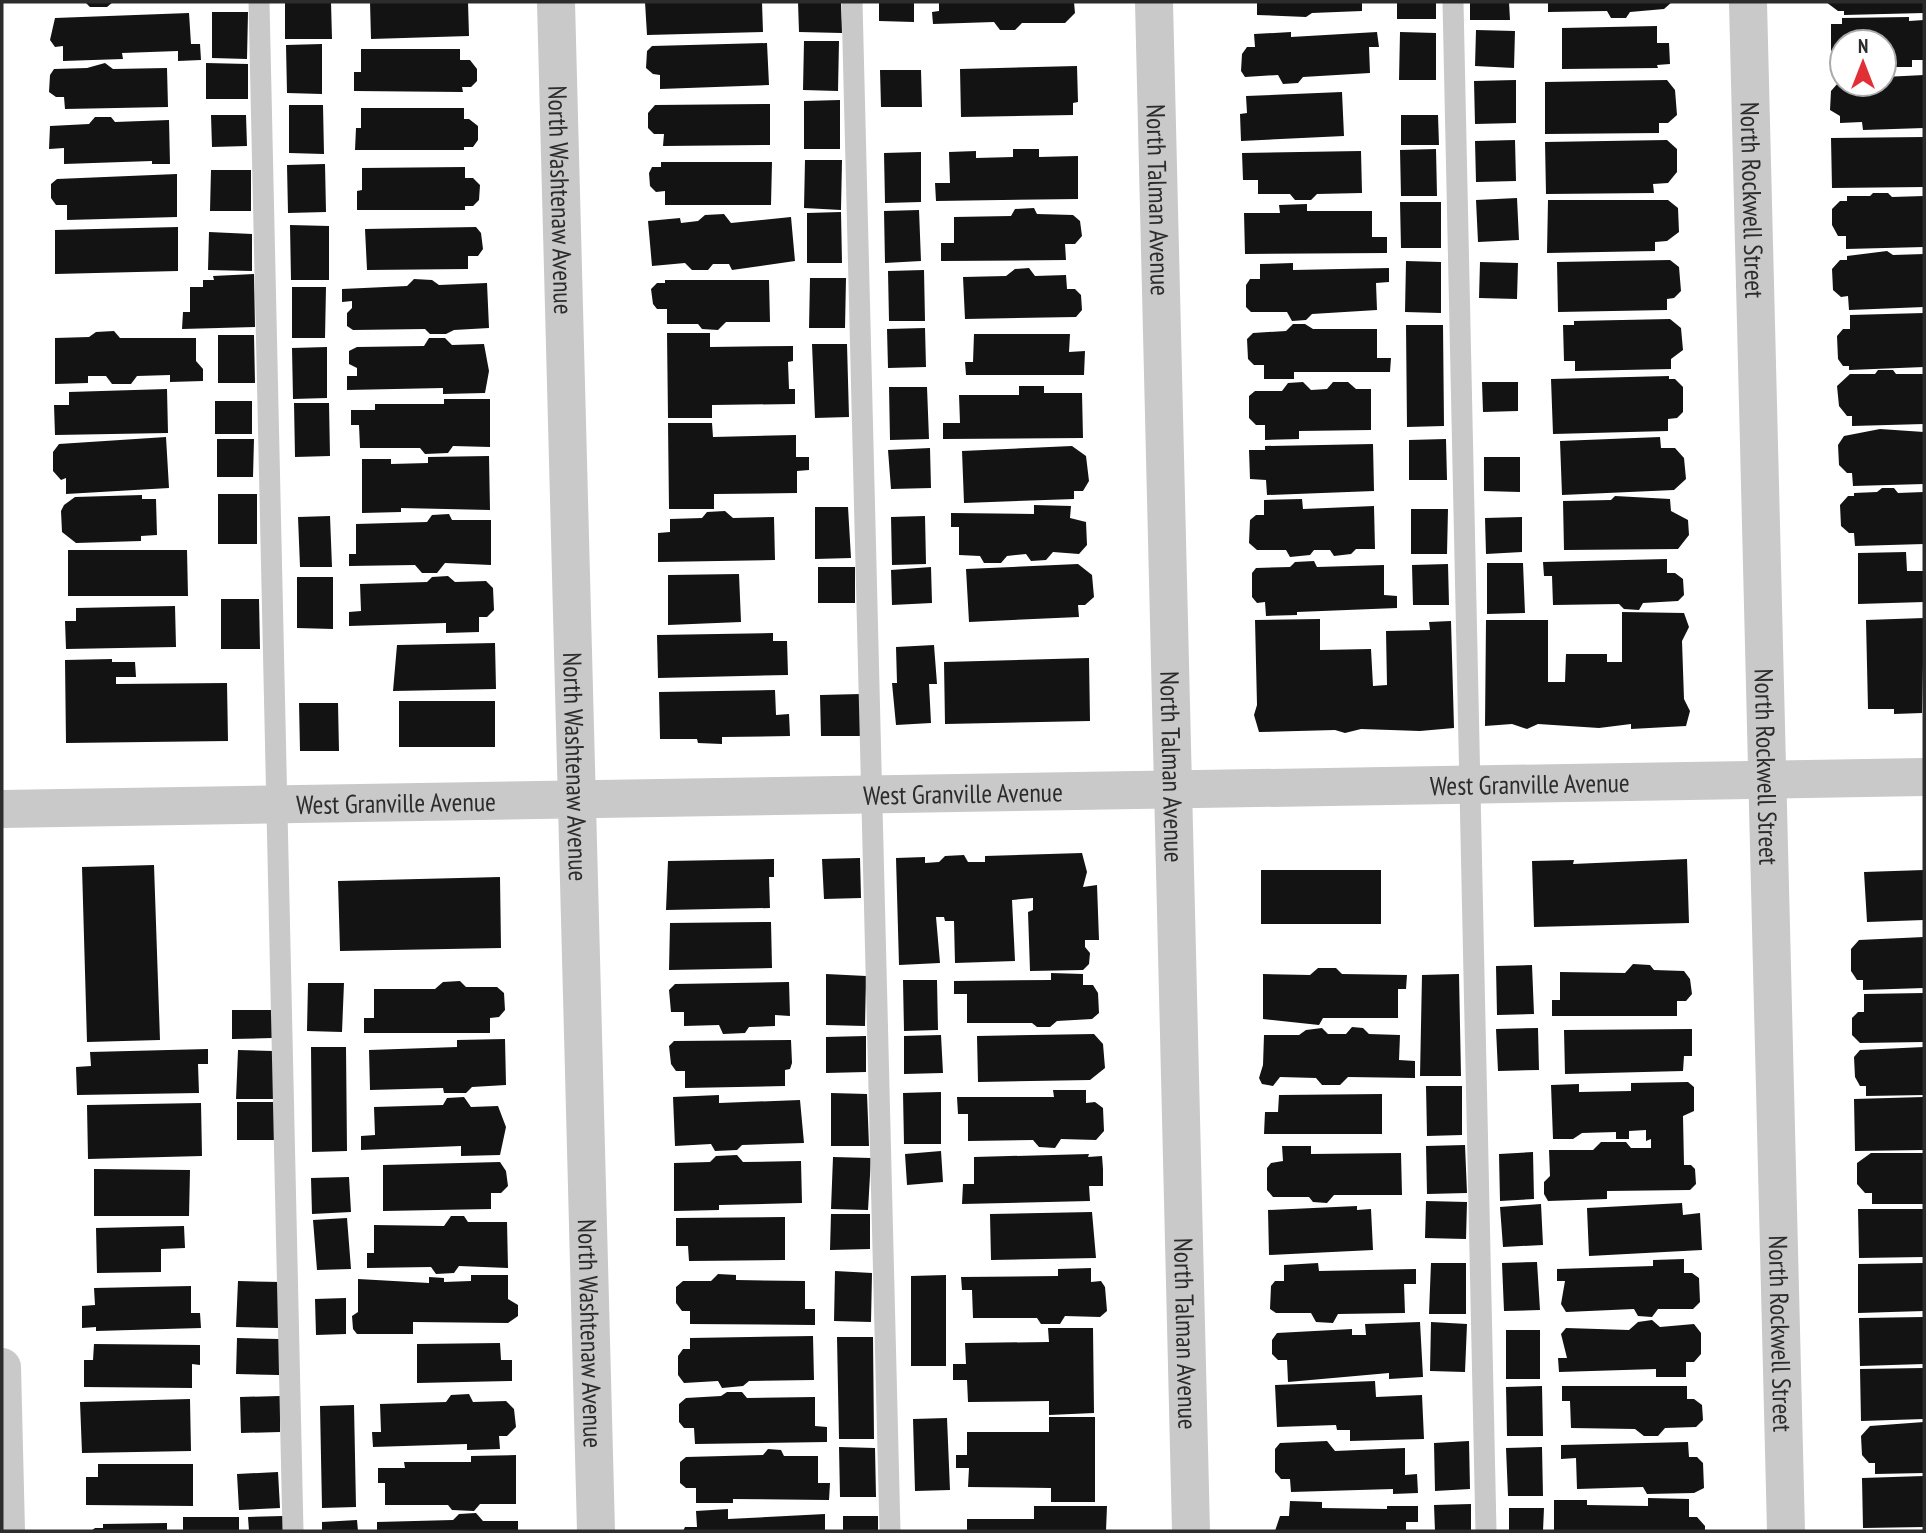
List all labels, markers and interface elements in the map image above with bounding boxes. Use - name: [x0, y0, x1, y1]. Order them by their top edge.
- north arrow: [1828, 28, 1898, 98]
- text: N: [1858, 34, 1868, 58]
- street label: North Washtenaw Avenue: [542, 85, 581, 315]
- street label: North Rockwell Street: [1734, 101, 1772, 299]
- street label: North Talman Avenue: [1140, 104, 1178, 296]
- street label: North Washtenaw Avenue: [557, 652, 595, 882]
- street label: North Rockwell Street: [1748, 668, 1786, 865]
- street label: North Talman Avenue: [1154, 671, 1191, 863]
- street label: West Granville Avenue: [1430, 765, 1630, 802]
- street label: West Granville Avenue: [863, 775, 1063, 811]
- street label: West Granville Avenue: [296, 784, 496, 821]
- street label: North Washtenaw Avenue: [571, 1219, 610, 1448]
- street label: North Rockwell Street: [1762, 1235, 1800, 1432]
- street label: North Talman Avenue: [1167, 1237, 1205, 1430]

